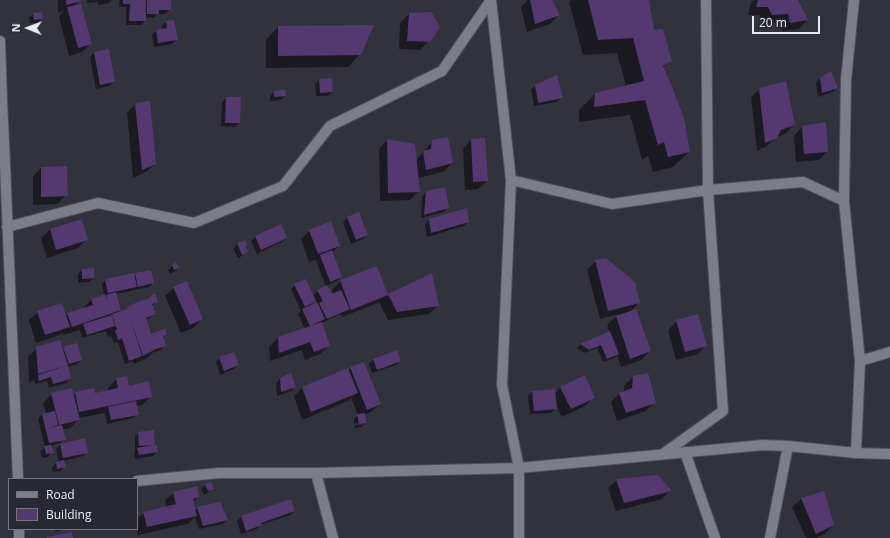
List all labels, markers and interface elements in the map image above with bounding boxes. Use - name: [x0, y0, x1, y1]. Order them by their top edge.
- north arrow: [8, 8, 48, 48]
- scale bar: [754, 8, 822, 34]
- text: 20 m: [759, 14, 787, 31]
- text: N: [8, 23, 23, 32]
- legend: [8, 478, 138, 530]
- text: Road: [46, 486, 75, 503]
- text: Building: [46, 506, 91, 523]

